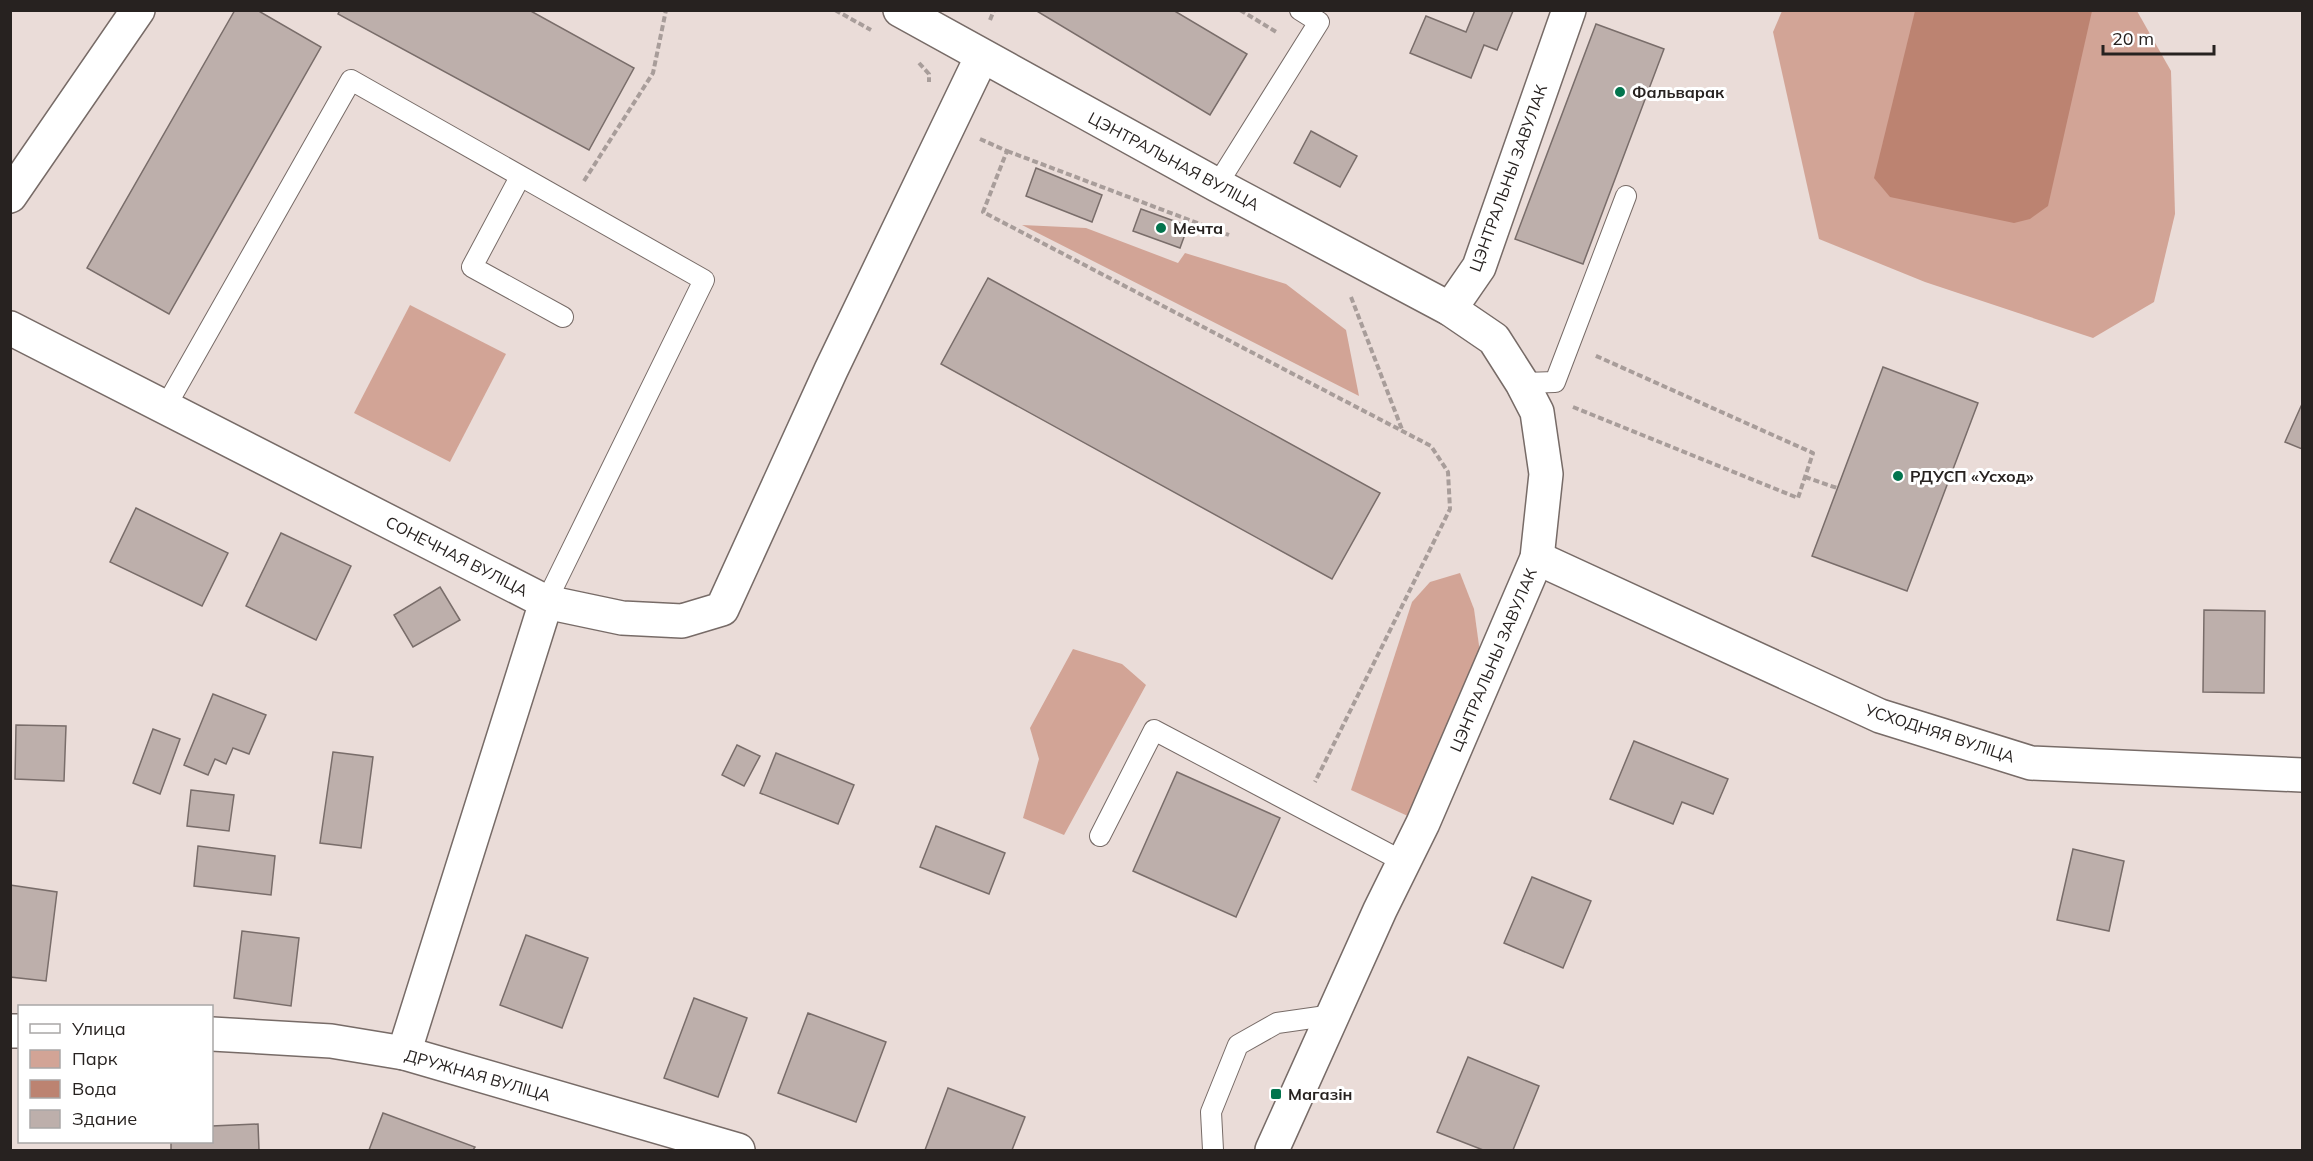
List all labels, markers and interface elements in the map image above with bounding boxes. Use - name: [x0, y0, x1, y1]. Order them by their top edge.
- scale bar: [2103, 18, 2214, 56]
- text: 20 m: [2112, 27, 2154, 50]
- street label: ЦЭНТРАЛЬНЫ ЗАВУЛАК: [1465, 81, 1551, 274]
- place label: Фальварак: [1632, 82, 1725, 102]
- marker: Фальварак: [1613, 85, 1627, 99]
- street label: ЦЭНТРАЛЬНАЯ ВУЛІЦА: [1085, 107, 1263, 215]
- place label: Мечта: [1173, 218, 1223, 238]
- marker: Мечта: [1154, 221, 1168, 235]
- place label: РДУСП «Усход»: [1910, 466, 2034, 486]
- marker: РДУСП «Усход»: [1891, 469, 1905, 483]
- street label: СОНЕЧНАЯ ВУЛІЦА: [383, 511, 532, 601]
- street label: ЦЭНТРАЛЬНЫ ЗАВУЛАК: [1445, 565, 1541, 755]
- street label: УСХОДНЯЯ ВУЛІЦА: [1862, 699, 2018, 767]
- legend: [18, 1005, 213, 1143]
- text: Улица: [71, 1017, 126, 1040]
- street label: ДРУЖНАЯ ВУЛІЦА: [403, 1045, 554, 1105]
- text: Парк: [72, 1047, 118, 1070]
- text: Вода: [72, 1077, 117, 1100]
- place label: Магазін: [1288, 1084, 1352, 1104]
- marker: Магазін: [1269, 1087, 1283, 1101]
- text: Здание: [72, 1107, 137, 1130]

